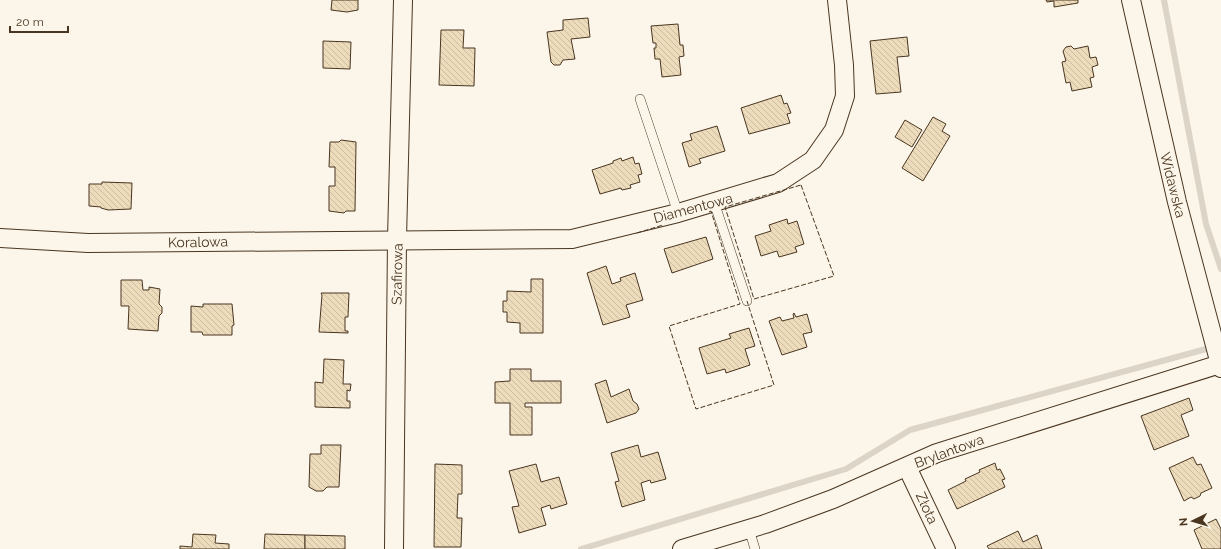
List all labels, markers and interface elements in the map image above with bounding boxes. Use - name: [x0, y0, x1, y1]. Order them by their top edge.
- scale bar: [10, 8, 68, 34]
- text: 20 m: [16, 15, 44, 29]
- street label: Widawska: [1157, 151, 1189, 219]
- street label: Diamentowa: [652, 190, 734, 226]
- street label: Koralowa: [168, 233, 228, 251]
- street label: Szafirowa: [388, 243, 406, 305]
- street label: Brylantowa: [912, 431, 986, 471]
- street label: Złota: [913, 489, 941, 527]
- north arrow: [1173, 501, 1213, 541]
- text: N: [1177, 517, 1190, 527]

